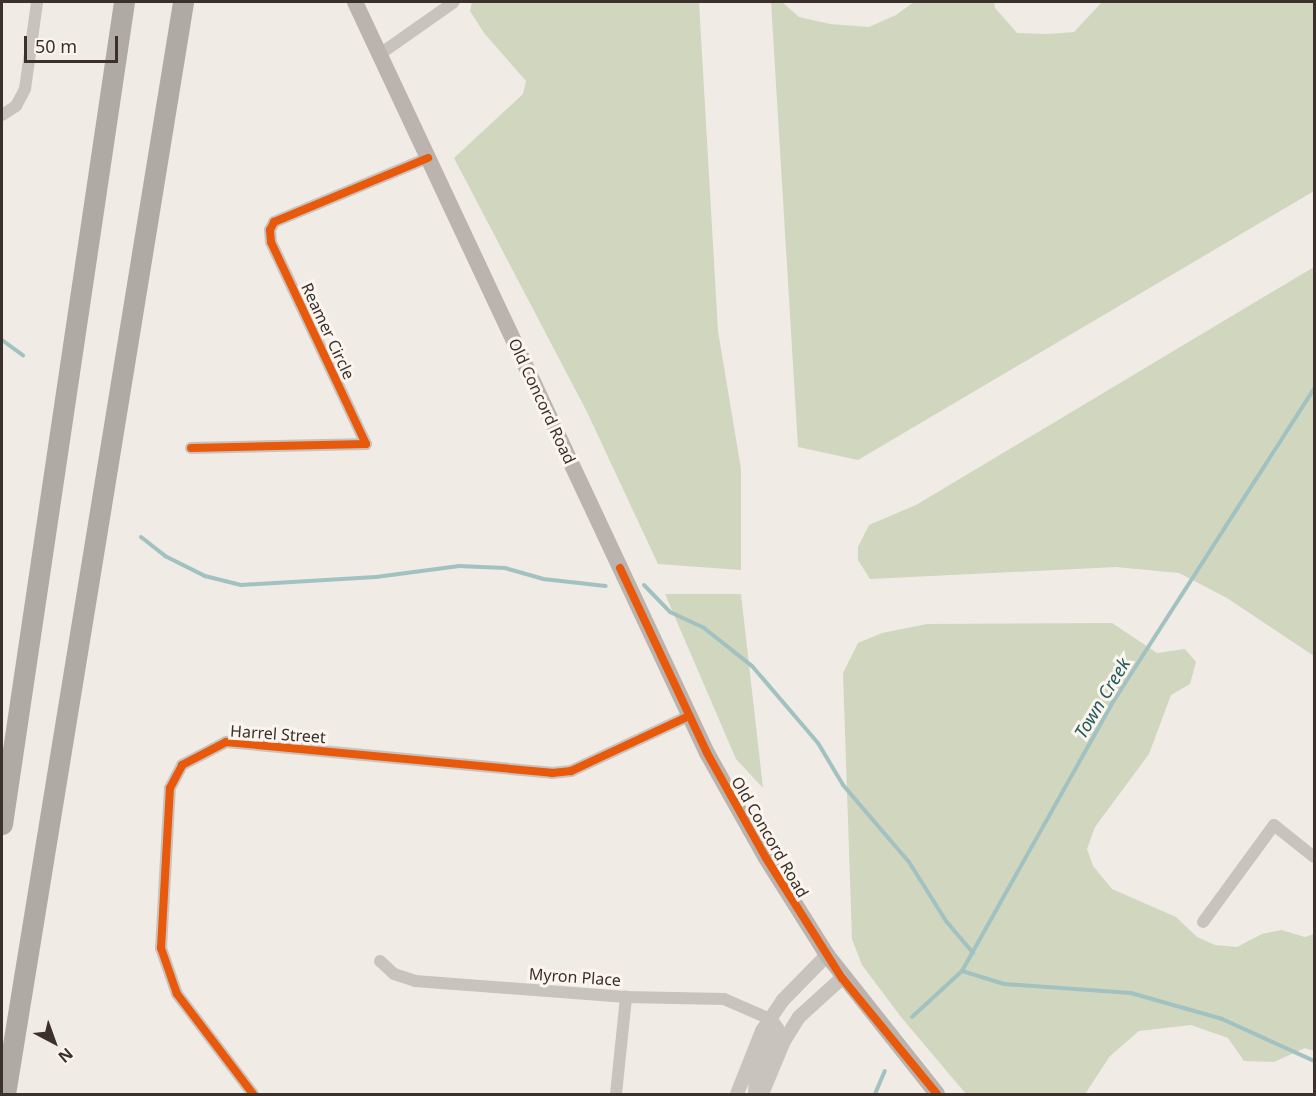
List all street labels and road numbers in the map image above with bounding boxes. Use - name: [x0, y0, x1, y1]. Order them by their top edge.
- street label: Reamer Circle: [297, 280, 359, 382]
- street label: Old Concord Road: [504, 335, 580, 467]
- street label: Harrel Street: [230, 721, 326, 747]
- street label: Old Concord Road: [728, 773, 812, 901]
- street label: Myron Place: [528, 964, 622, 990]

